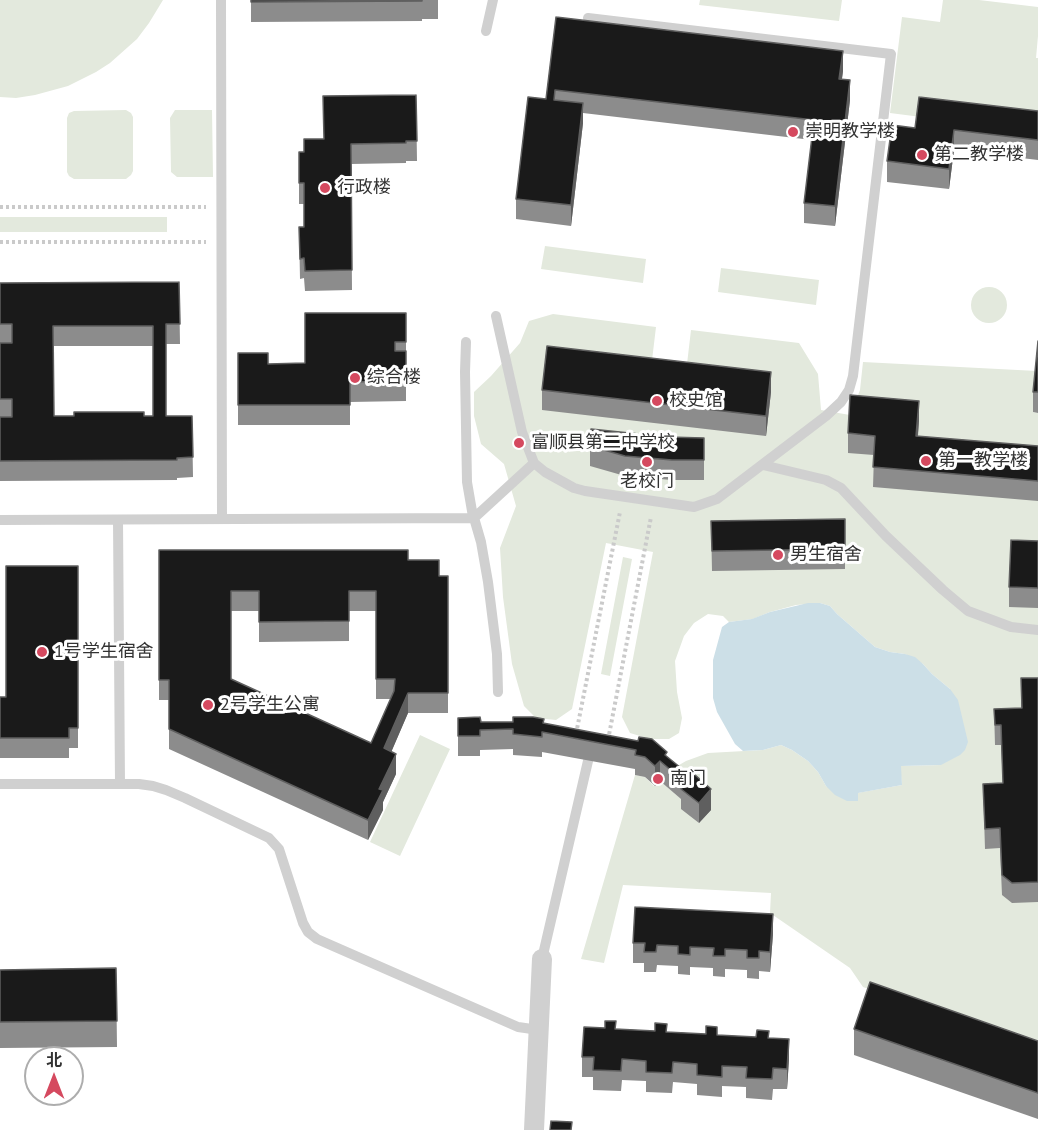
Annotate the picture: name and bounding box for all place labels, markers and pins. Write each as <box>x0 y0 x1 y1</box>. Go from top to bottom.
place label: 崇明教学楼 <box>805 121 895 143</box>
marker: 崇明教学楼 <box>786 125 800 139</box>
place label: 第二教学楼 <box>934 144 1024 166</box>
marker: 第二教学楼 <box>915 148 929 162</box>
place label: 行政楼 <box>337 177 391 199</box>
marker: 行政楼 <box>318 181 332 195</box>
place label: 综合楼 <box>367 367 421 389</box>
marker: 综合楼 <box>348 371 362 385</box>
place label: 校史馆 <box>669 390 723 412</box>
marker: 校史馆 <box>650 394 664 408</box>
place label: 富顺县第二中学校 <box>531 432 675 454</box>
marker: 富顺县第二中学校 <box>512 436 526 450</box>
place label: 第一教学楼 <box>938 450 1028 472</box>
marker: 第一教学楼 <box>919 454 933 468</box>
marker: 老校门 <box>640 455 654 469</box>
place label: 老校门 <box>620 471 674 493</box>
place label: 男生宿舍 <box>790 544 862 566</box>
marker: 男生宿舍 <box>771 548 785 562</box>
place label: 1号学生宿舍 <box>54 641 154 663</box>
marker: 1号学生宿舍 <box>35 645 49 659</box>
place label: 2号学生公寓 <box>220 694 320 716</box>
marker: 2号学生公寓 <box>201 698 215 712</box>
place label: 南门 <box>670 768 706 790</box>
marker: 南门 <box>651 772 665 786</box>

